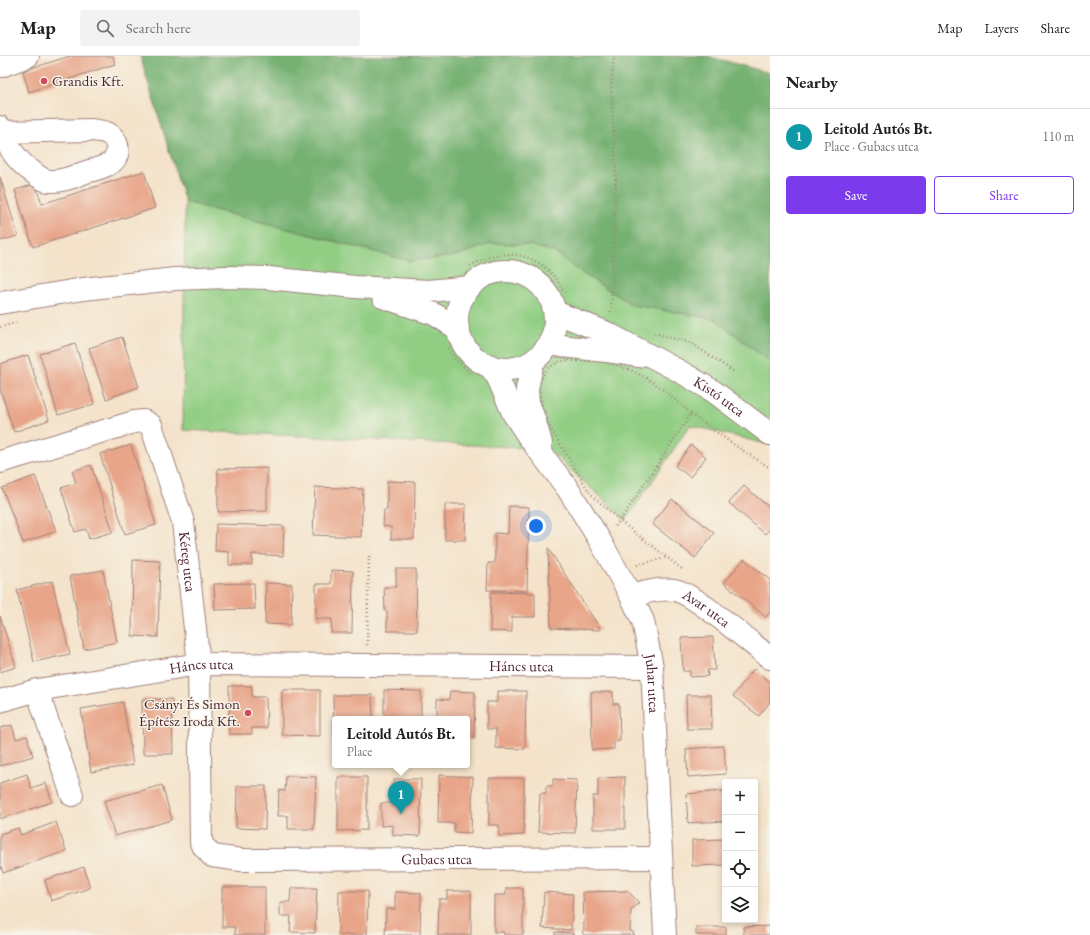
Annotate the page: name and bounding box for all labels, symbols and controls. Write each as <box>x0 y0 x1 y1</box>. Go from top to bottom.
search box <box>80 10 360 46</box>
text: Map <box>20 15 56 40</box>
icon: search <box>94 17 116 39</box>
text: Search here <box>126 18 191 37</box>
text: Map <box>937 19 962 37</box>
text: Layers <box>984 19 1019 37</box>
text: Share <box>1041 19 1070 37</box>
place label: Grandis Kft. <box>52 71 124 90</box>
text: Nearby <box>786 71 838 93</box>
marker: Grandis Kft. <box>39 76 49 86</box>
text: Leitold Autós Bt. <box>824 119 932 138</box>
text: 1 <box>796 128 802 145</box>
text: 110 m <box>1043 128 1074 145</box>
text: Place · Gubacs utca <box>824 138 919 155</box>
button: Save <box>786 176 926 214</box>
button: Share <box>934 176 1074 214</box>
street label: Kistó utca <box>690 372 749 421</box>
your location <box>526 516 546 536</box>
street label: Kéreg utca <box>175 530 201 593</box>
street label: Avar utca <box>678 584 734 631</box>
street label: Juhar utca <box>640 650 664 713</box>
street label: Háncs utca <box>168 654 234 678</box>
street label: Háncs utca <box>489 656 554 675</box>
place label: Csányi És Simon Építész Iroda Kft. <box>139 694 240 730</box>
marker: Csányi És Simon Építész Iroda Kft. <box>243 708 253 718</box>
popup <box>332 716 470 768</box>
text: Leitold Autós Bt. <box>347 724 455 743</box>
text: Place <box>347 743 372 760</box>
map controls <box>722 779 758 923</box>
button: + <box>722 779 758 815</box>
pin: 1 <box>388 781 414 814</box>
button: − <box>722 815 758 851</box>
street label: Gubacs utca <box>401 849 472 868</box>
button: locate <box>722 851 758 887</box>
button: layers <box>722 887 758 923</box>

